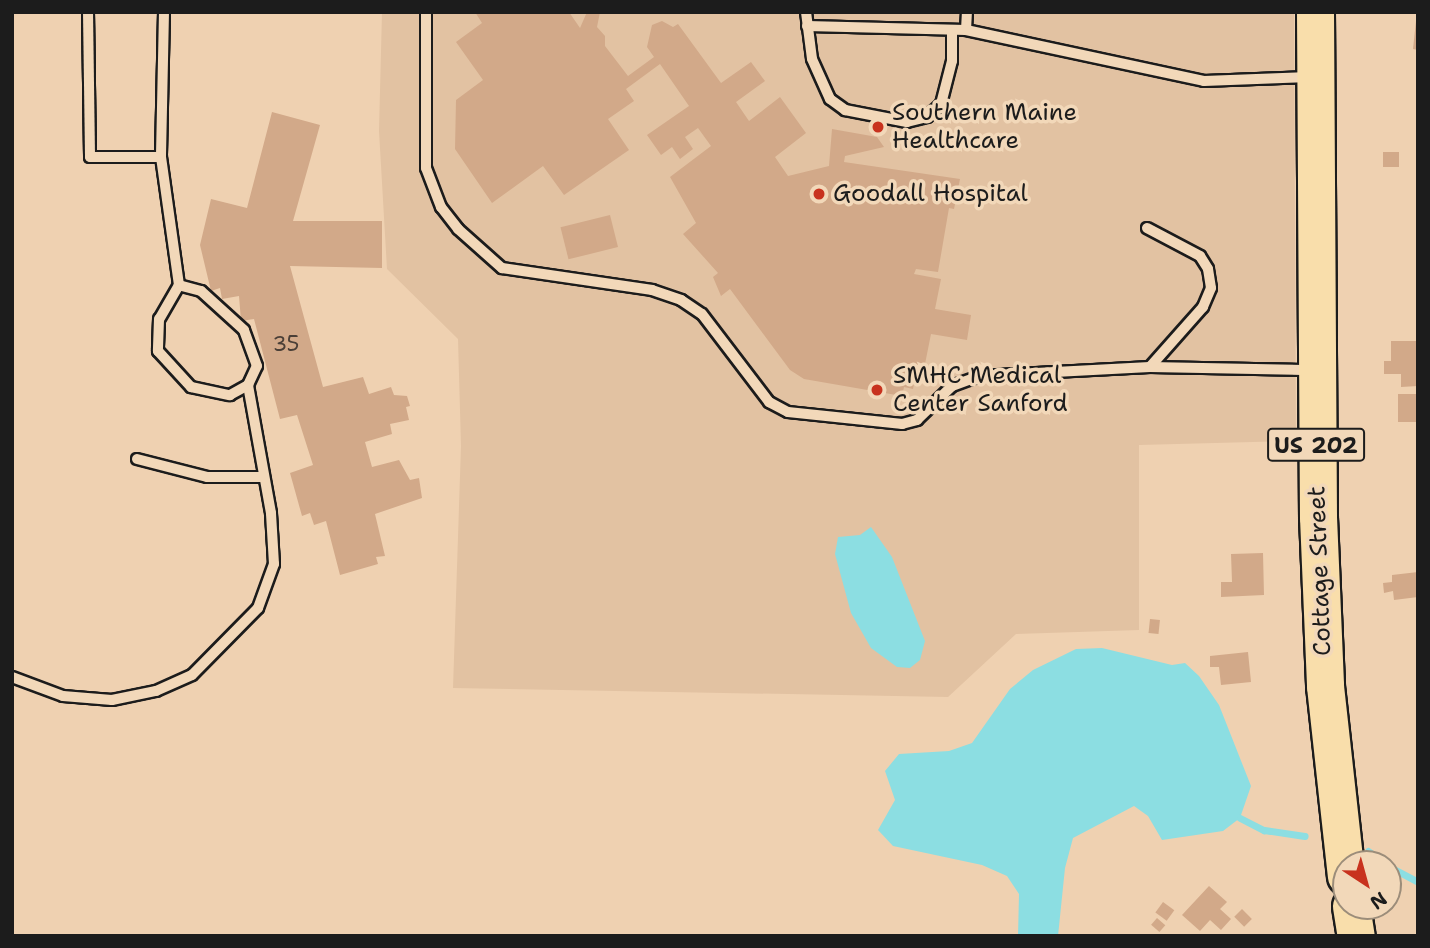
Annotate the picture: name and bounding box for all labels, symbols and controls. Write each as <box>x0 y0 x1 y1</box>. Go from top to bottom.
place label: Southern Maine Healthcare <box>892 99 1077 155</box>
marker: Southern Maine Healthcare <box>870 119 886 135</box>
place label: Goodall Hospital <box>833 180 1028 208</box>
marker: Goodall Hospital <box>811 186 827 202</box>
house number: 35 <box>273 331 299 357</box>
place label: SMHC Medical Center Sanford <box>893 362 1068 418</box>
marker: SMHC Medical Center Sanford <box>867 380 887 400</box>
road number: US 202 <box>1267 426 1365 464</box>
street label: Cottage Street <box>1303 486 1337 656</box>
north arrow <box>1332 850 1402 920</box>
text: N <box>1365 886 1392 915</box>

